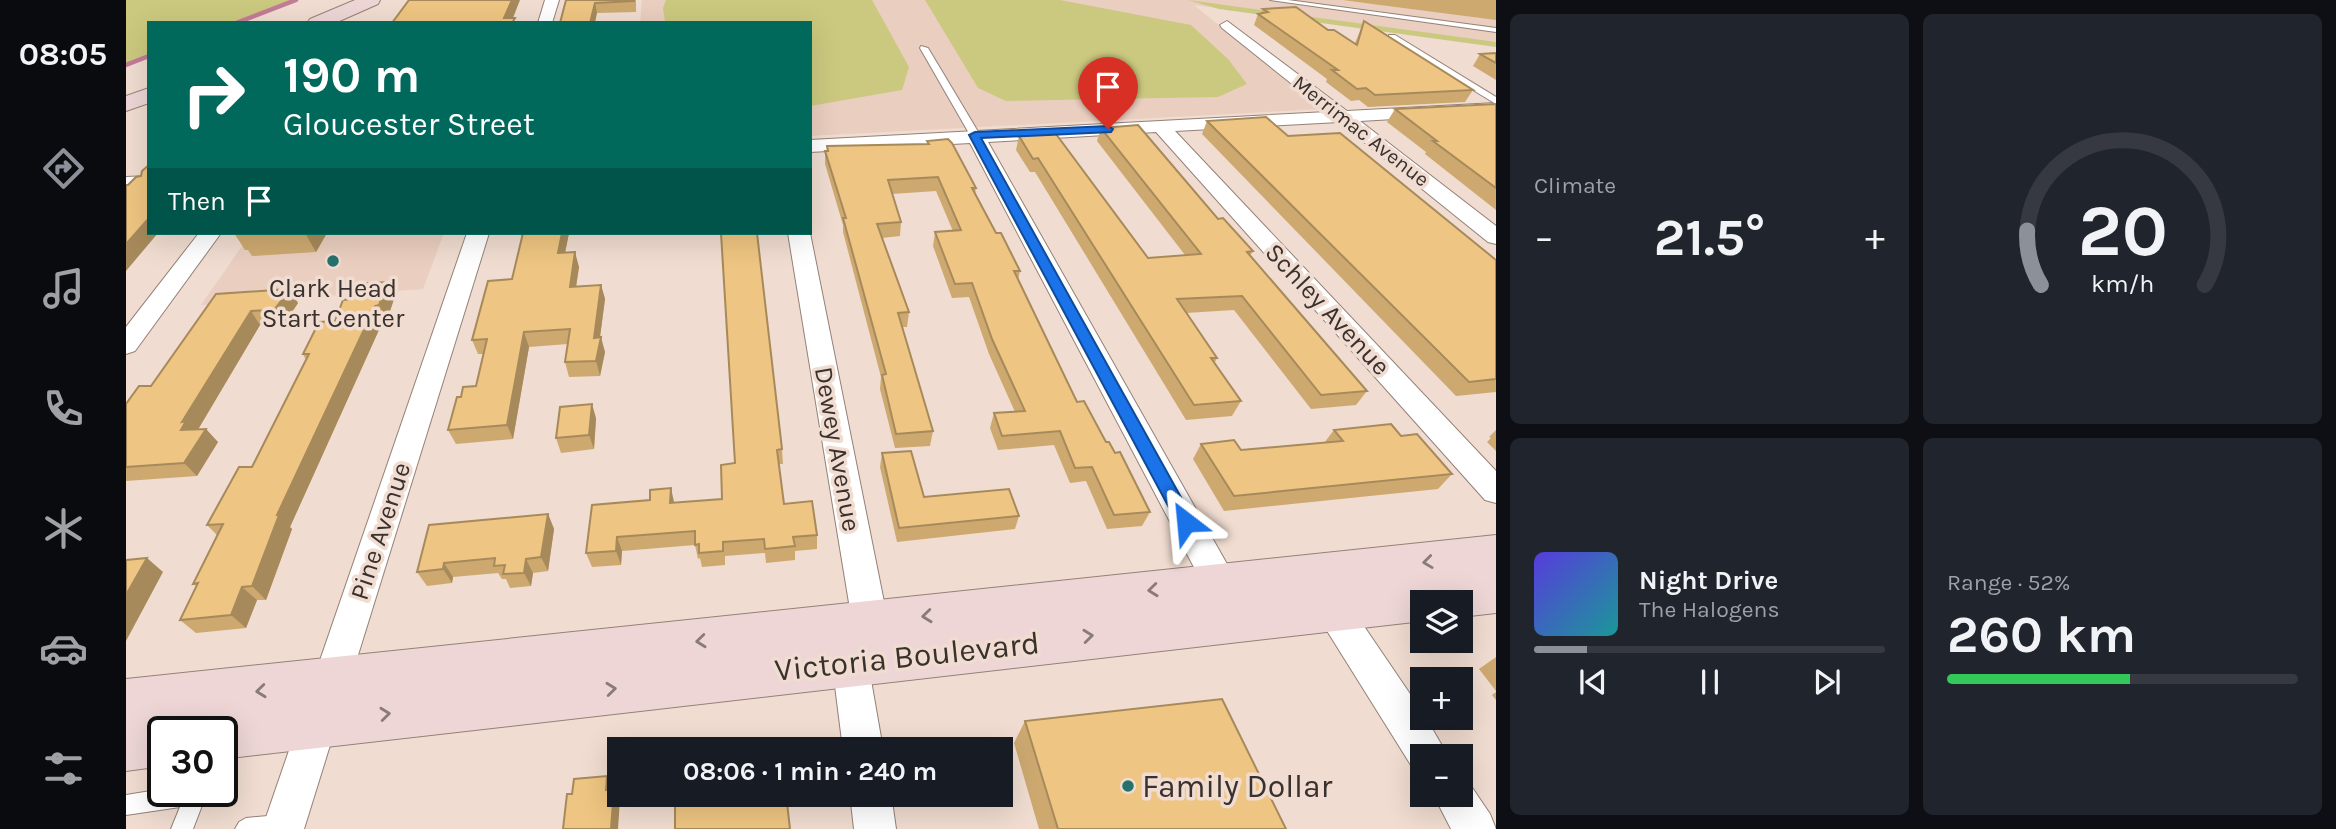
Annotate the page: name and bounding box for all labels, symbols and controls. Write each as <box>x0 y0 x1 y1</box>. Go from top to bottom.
text: 08:05 <box>19 36 107 73</box>
text: 190 m <box>283 47 420 104</box>
icon: right <box>168 49 259 140</box>
pin <box>1078 57 1138 129</box>
icon: arrive <box>1089 68 1127 106</box>
street label: Merrimac Avenue <box>1288 70 1434 192</box>
text: Gloucester Street <box>283 106 535 143</box>
icon: directions <box>39 144 88 193</box>
text: Climate <box>1534 172 1616 199</box>
icon: arrive <box>240 182 278 220</box>
text: Then <box>168 186 226 217</box>
text: 20 <box>2077 188 2168 273</box>
text: 21.5° <box>1654 207 1765 268</box>
text: − <box>1534 215 1554 260</box>
text: + <box>1865 215 1885 260</box>
street label: Schley Avenue <box>1259 237 1397 382</box>
marker: Clark Head Start Center <box>325 253 341 269</box>
icon: music <box>39 264 88 313</box>
text: km/h <box>2091 269 2154 298</box>
place label: Clark Head Start Center <box>262 273 405 334</box>
street label: Dewey Avenue <box>808 364 867 534</box>
icon: phone <box>39 384 88 433</box>
street label: Pine Avenue <box>344 458 417 604</box>
position arrow <box>1149 485 1223 559</box>
icon: climate <box>39 504 88 553</box>
one-way arrow <box>1422 554 1434 569</box>
text: Night Drive <box>1639 565 1778 596</box>
text: Range · 52% <box>1947 569 2070 596</box>
one-way arrow <box>1147 582 1158 597</box>
map controls <box>1410 590 1473 807</box>
button: layers <box>1410 590 1473 653</box>
text: The Halogens <box>1639 596 1779 623</box>
text: 260 km <box>1947 604 2136 665</box>
one-way arrow <box>921 608 933 623</box>
icon: car <box>39 624 88 673</box>
street label: Victoria Boulevard <box>773 624 1041 689</box>
one-way arrow <box>1082 628 1094 643</box>
one-way arrow <box>695 634 707 649</box>
icon: previous <box>1574 663 1612 701</box>
icon: pause <box>1691 663 1729 701</box>
icon: next <box>1808 663 1846 701</box>
button: + <box>1410 667 1473 730</box>
one-way arrow <box>605 681 617 696</box>
one-way arrow <box>256 683 267 698</box>
one-way arrow <box>379 707 391 722</box>
speed limit sign: 30 <box>147 716 238 807</box>
icon: filters <box>39 744 88 793</box>
button: − <box>1410 744 1473 807</box>
text: 08:06 · 1 min · 240 m <box>683 756 937 787</box>
place label: Family Dollar <box>1142 768 1333 805</box>
marker: Family Dollar <box>1120 778 1136 794</box>

